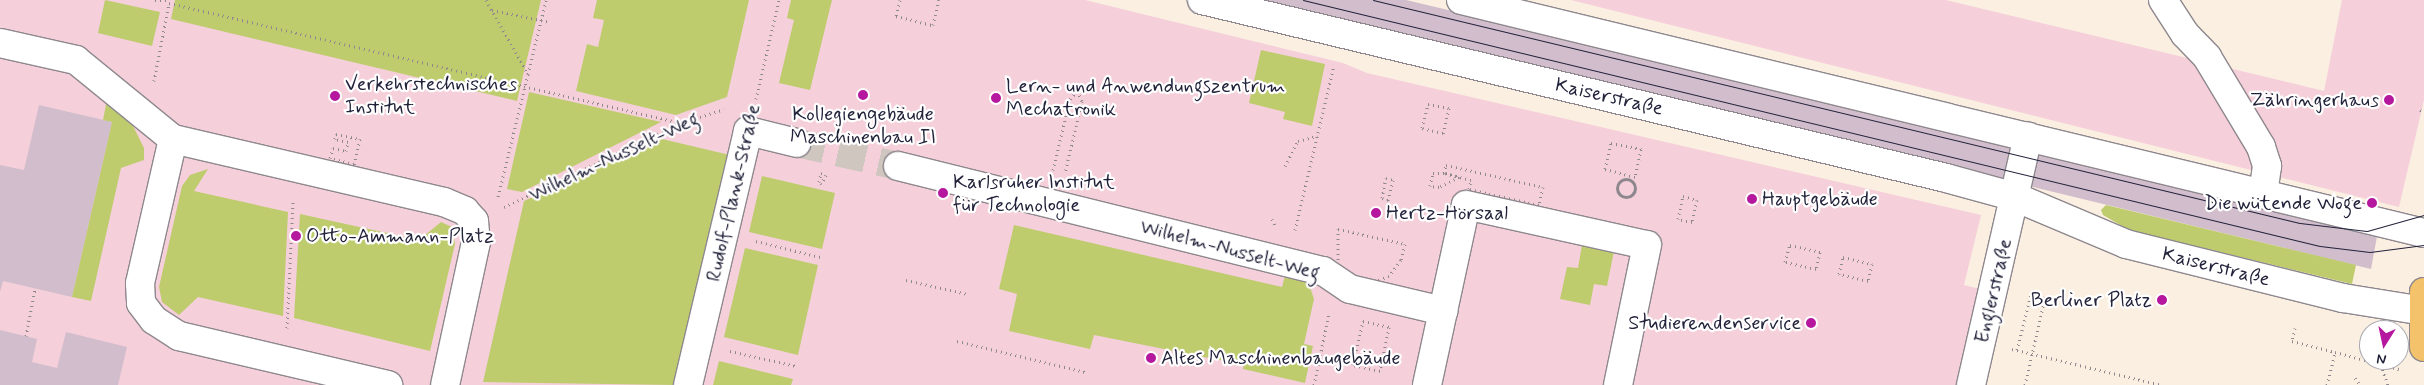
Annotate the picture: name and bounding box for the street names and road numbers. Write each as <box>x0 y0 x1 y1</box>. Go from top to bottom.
street label: Kaiserstraße <box>1553 73 1665 121</box>
street label: Rudolf-Plank-Straße <box>702 102 766 284</box>
street label: Wilhelm-Nusselt-Weg <box>525 107 703 207</box>
street label: Wilhelm-Nusselt-Weg <box>1138 214 1322 286</box>
street label: Englerstraße <box>1970 236 2018 346</box>
street label: Kaiserstraße <box>2160 242 2272 292</box>

